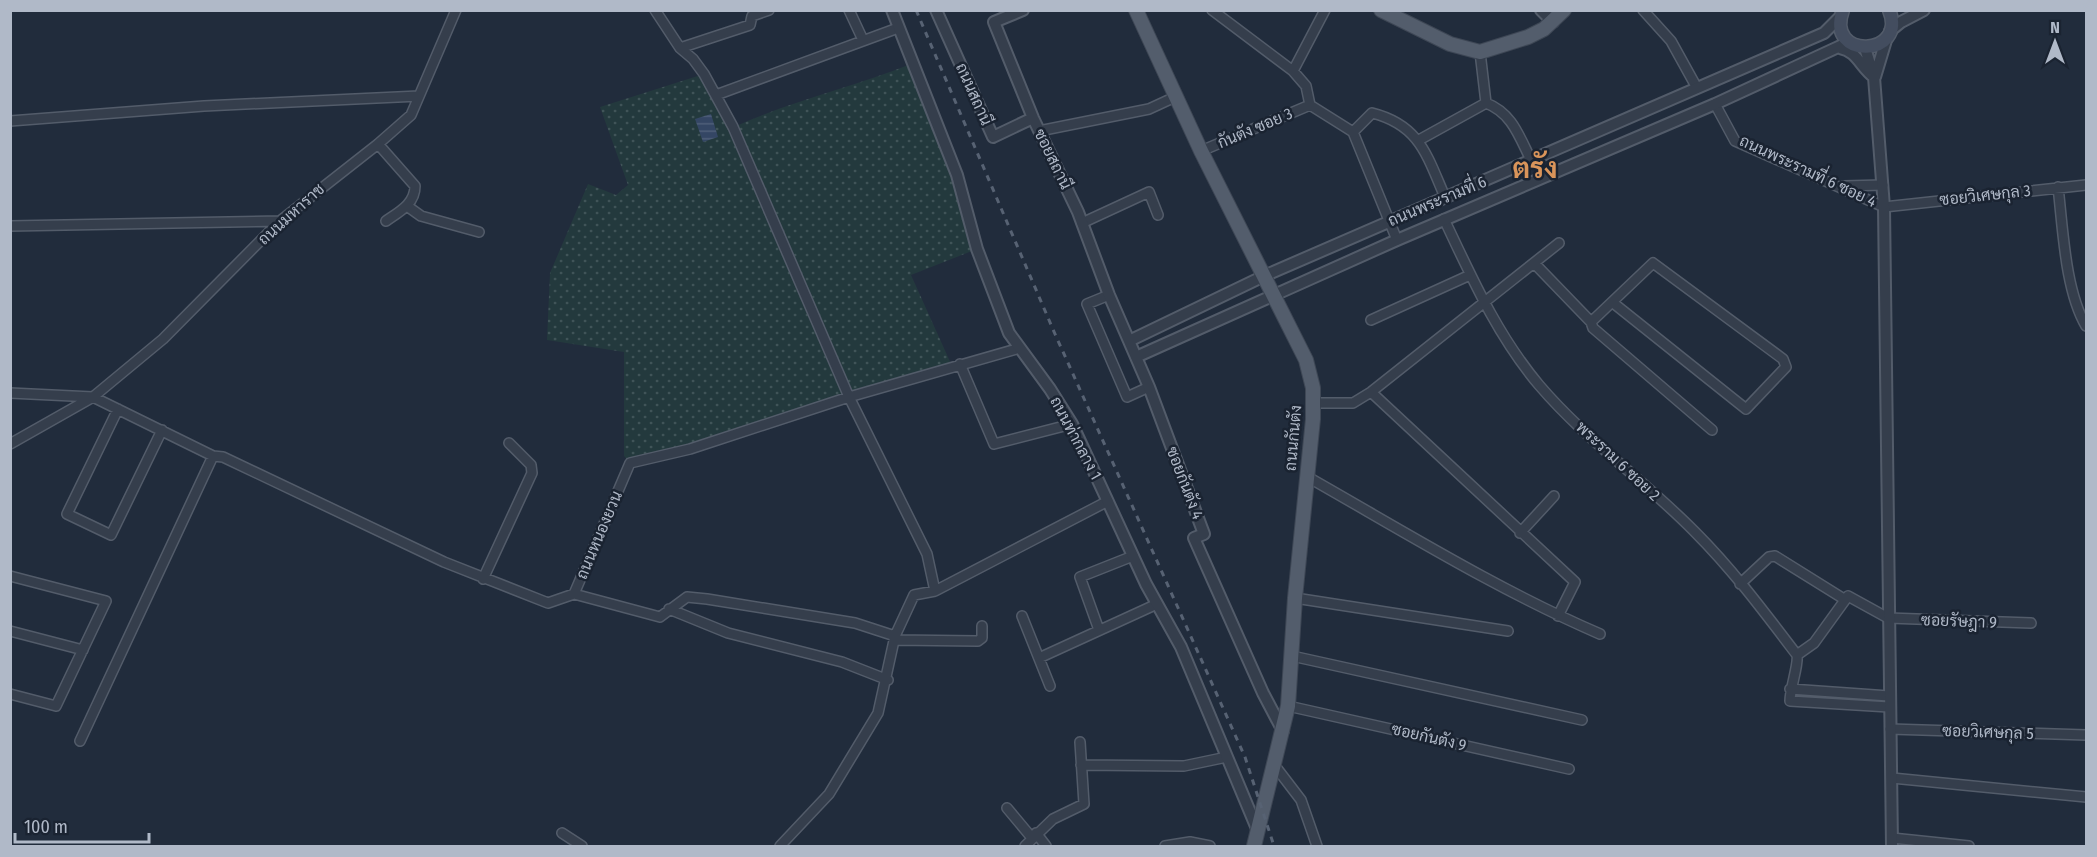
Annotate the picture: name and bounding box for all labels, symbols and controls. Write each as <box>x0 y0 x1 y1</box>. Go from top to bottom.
north arrow <box>2025 12 2085 72</box>
text: N <box>2050 18 2060 37</box>
street label: ถนนสถานี <box>952 59 998 128</box>
street label: กันตัง ซอย 3 <box>1214 103 1295 152</box>
street label: ซอยสถานี <box>1030 125 1078 192</box>
street label: ถนนพระรามที่ 6 ซอย 4 <box>1737 126 1882 211</box>
district label: ตรัง <box>1512 150 1558 185</box>
street label: ถนนพระรามที่ 6 <box>1383 167 1489 230</box>
street label: ถนนมหาราช <box>254 179 328 249</box>
street label: ซอยวิเศษกุล 3 <box>1939 181 2032 211</box>
street label: ถนนท่ากลาง 1 <box>1046 393 1107 483</box>
street label: ถนนกันตัง <box>1280 404 1305 472</box>
street label: พระราม 6 ซอย 2 <box>1572 417 1664 505</box>
street label: ซอยกันตัง 4 <box>1162 444 1209 522</box>
street label: ถนนหนองยวน <box>572 488 626 582</box>
street label: ซอยรัษฎา 9 <box>1921 609 1998 633</box>
street label: ซอยกันตัง 9 <box>1390 718 1469 755</box>
street label: ซอยวิเศษกุล 5 <box>1942 721 2034 745</box>
scale bar <box>15 806 148 844</box>
text: 100 m <box>24 816 68 838</box>

